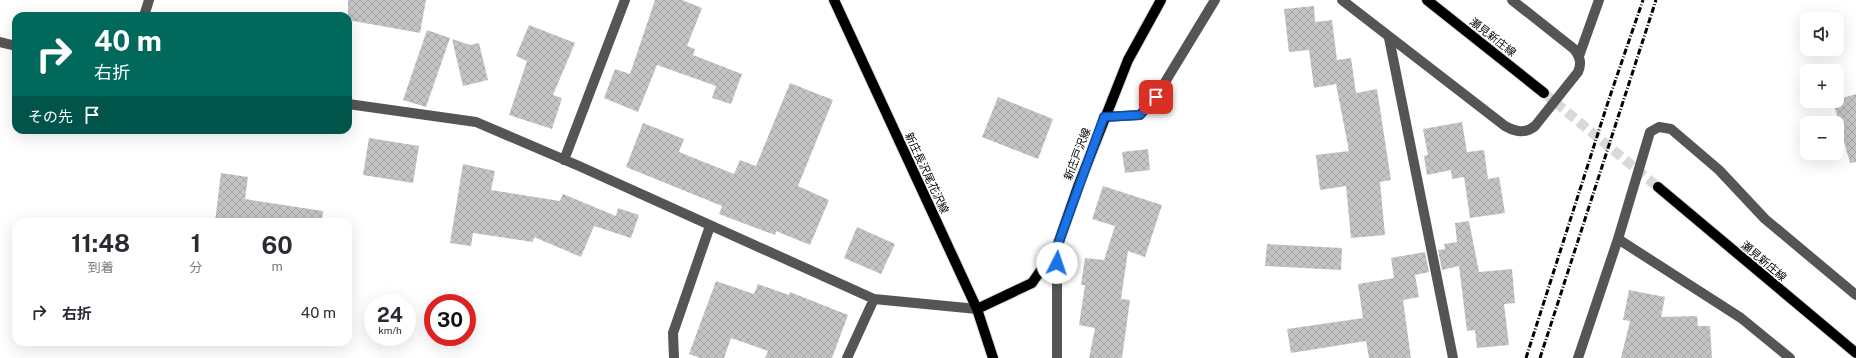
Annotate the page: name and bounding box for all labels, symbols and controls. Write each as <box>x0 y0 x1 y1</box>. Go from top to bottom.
map controls <box>1800 12 1844 160</box>
button: sound <box>1800 12 1844 56</box>
street label: 瀬見新庄線 <box>1468 15 1518 59</box>
text: 40 m <box>94 24 162 57</box>
icon: right <box>28 28 80 80</box>
text: 右折 <box>94 62 130 83</box>
button: + <box>1800 64 1844 108</box>
pin <box>1139 80 1173 114</box>
icon: arrive <box>1145 86 1167 108</box>
icon: arrive <box>81 104 103 126</box>
text: その先 <box>28 108 73 125</box>
button: − <box>1800 116 1844 160</box>
street label: 新庄戸沢線 <box>1062 126 1092 182</box>
street label: 新庄長沢尾花沢線 <box>903 131 951 215</box>
text: 11:48 <box>71 229 130 257</box>
text: 1 <box>191 229 201 257</box>
text: 60 <box>262 231 293 259</box>
street label: 瀬見新庄線 <box>1739 239 1789 283</box>
position arrow <box>1036 242 1078 284</box>
text: m <box>272 259 283 274</box>
text: 到着 <box>88 260 114 275</box>
text: 分 <box>189 260 202 275</box>
speed limit sign: 30 <box>424 294 476 346</box>
icon: right <box>28 301 50 323</box>
text: 24 <box>377 303 403 327</box>
text: 40 m <box>301 304 336 321</box>
text: 右折 <box>62 305 92 322</box>
text: km/h <box>378 324 402 336</box>

